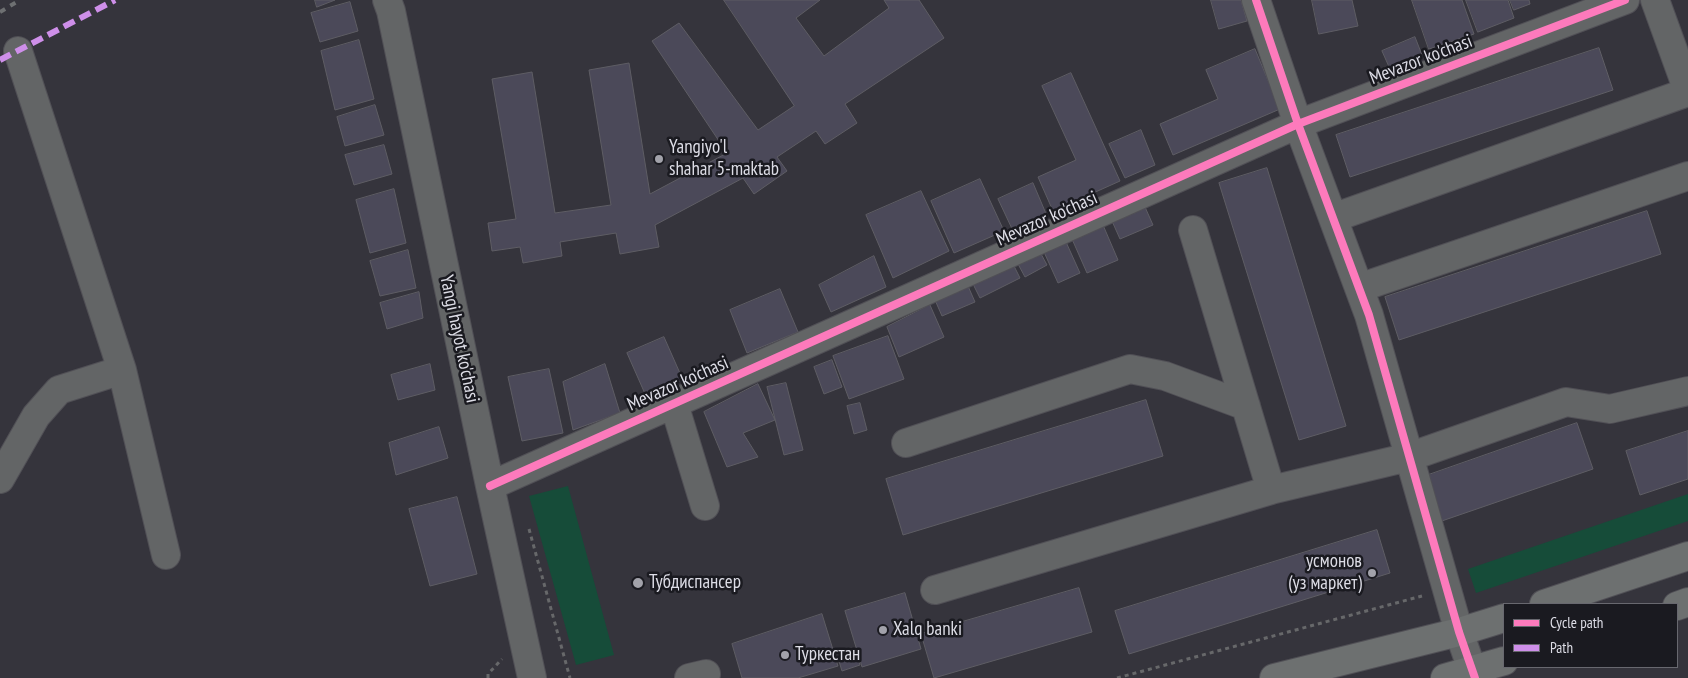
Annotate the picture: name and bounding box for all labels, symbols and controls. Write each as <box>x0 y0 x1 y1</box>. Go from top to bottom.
street label: Mevazor ko'chasi <box>1366 30 1476 90</box>
place label: Yangiyo'l shahar 5-maktab <box>669 137 779 181</box>
marker: Yangiyo'l shahar 5-maktab <box>653 153 665 165</box>
street label: Mevazor ko'chasi <box>993 187 1101 251</box>
street label: Yangi hayot ko'chasi <box>434 273 484 405</box>
street label: Mevazor ko'chasi <box>624 352 732 416</box>
place label: усмонов (уз маркет) <box>1288 551 1362 595</box>
marker: усмонов (уз маркет) <box>1366 567 1378 579</box>
place label: Тубдиспансер <box>649 572 741 594</box>
marker: Тубдиспансер <box>631 576 645 590</box>
legend <box>1503 603 1678 668</box>
text: Cycle path <box>1550 613 1603 632</box>
place label: Xalq banki <box>893 619 962 641</box>
marker: Xalq banki <box>877 624 889 636</box>
text: Path <box>1550 638 1573 657</box>
place label: Туркестан <box>795 644 860 666</box>
marker: Туркестан <box>779 649 791 661</box>

